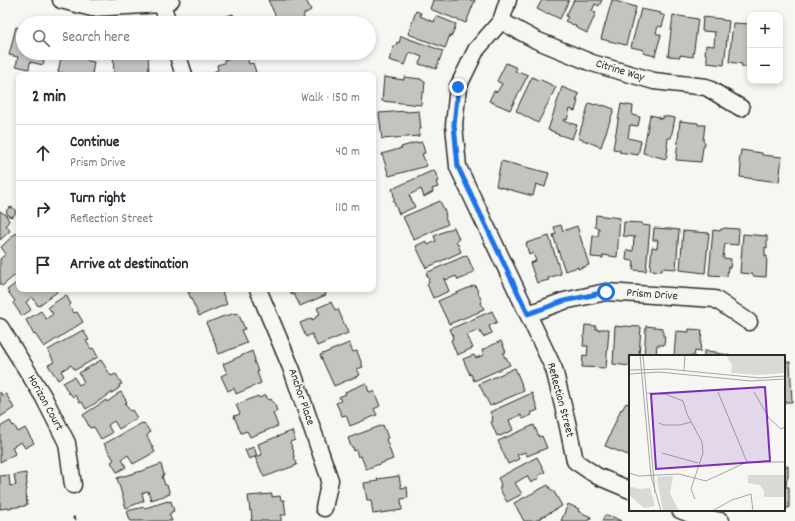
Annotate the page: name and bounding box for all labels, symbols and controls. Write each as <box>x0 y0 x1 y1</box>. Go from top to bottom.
map controls <box>747 12 783 84</box>
button: + <box>747 12 783 48</box>
search box <box>16 16 376 60</box>
icon: search <box>30 27 52 49</box>
text: Search here <box>62 27 130 49</box>
button: − <box>747 48 783 84</box>
street label: Citrine Way <box>594 56 648 87</box>
route end <box>449 78 467 96</box>
text: 2 min <box>32 86 66 110</box>
text: Walk · 150 m <box>301 89 360 108</box>
text: Continue <box>70 132 119 154</box>
icon: ahead <box>32 142 54 164</box>
text: 40 m <box>336 143 360 162</box>
text: Prism Drive <box>70 154 126 173</box>
text: Turn right <box>70 188 126 210</box>
icon: right <box>32 198 54 220</box>
text: 110 m <box>335 199 360 218</box>
text: Reflection Street <box>70 210 153 229</box>
icon: arrive <box>32 254 54 276</box>
text: Arrive at destination <box>70 254 188 276</box>
route start <box>597 283 615 301</box>
street label: Prism Drive <box>626 285 678 305</box>
inset map <box>629 355 785 511</box>
street label: Reflection Street <box>542 361 578 440</box>
street label: Anchor Place <box>283 366 319 428</box>
street label: Horizon Court <box>23 372 68 435</box>

